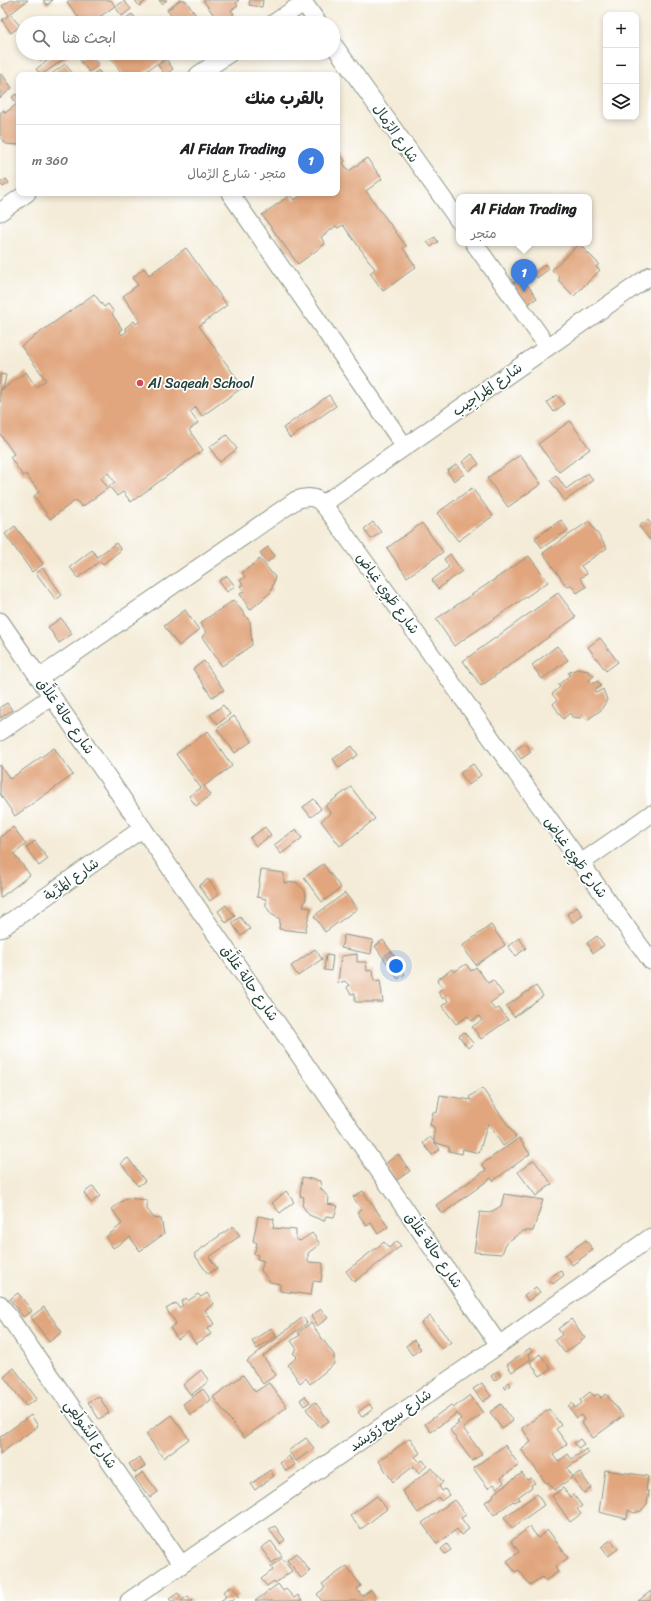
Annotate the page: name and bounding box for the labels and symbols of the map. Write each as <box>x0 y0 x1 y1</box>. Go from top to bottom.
street label: شارع الرِّمال <box>366 98 425 168</box>
pin: 1 <box>511 259 537 292</box>
street label: شارع المَراجِيب <box>447 356 528 423</box>
place label: Al Saqeah School <box>147 371 255 396</box>
marker: Al Saqeah School <box>135 378 145 388</box>
street label: شارع طَوِي غياض <box>349 547 426 640</box>
street label: شارع حالة عَلاَّق <box>30 673 101 760</box>
street label: شارع طَوِي غياض <box>537 811 614 904</box>
street label: شارع المَرِّية <box>38 851 104 908</box>
street label: شارع حالة عَلاَّق <box>214 940 285 1027</box>
your location <box>386 956 406 976</box>
street label: شارع حالة عَلاَّق <box>398 1207 469 1294</box>
street label: شارع سيح رُوَيشد <box>343 1382 437 1458</box>
street label: شارع السُّولَعِي <box>57 1394 124 1474</box>

